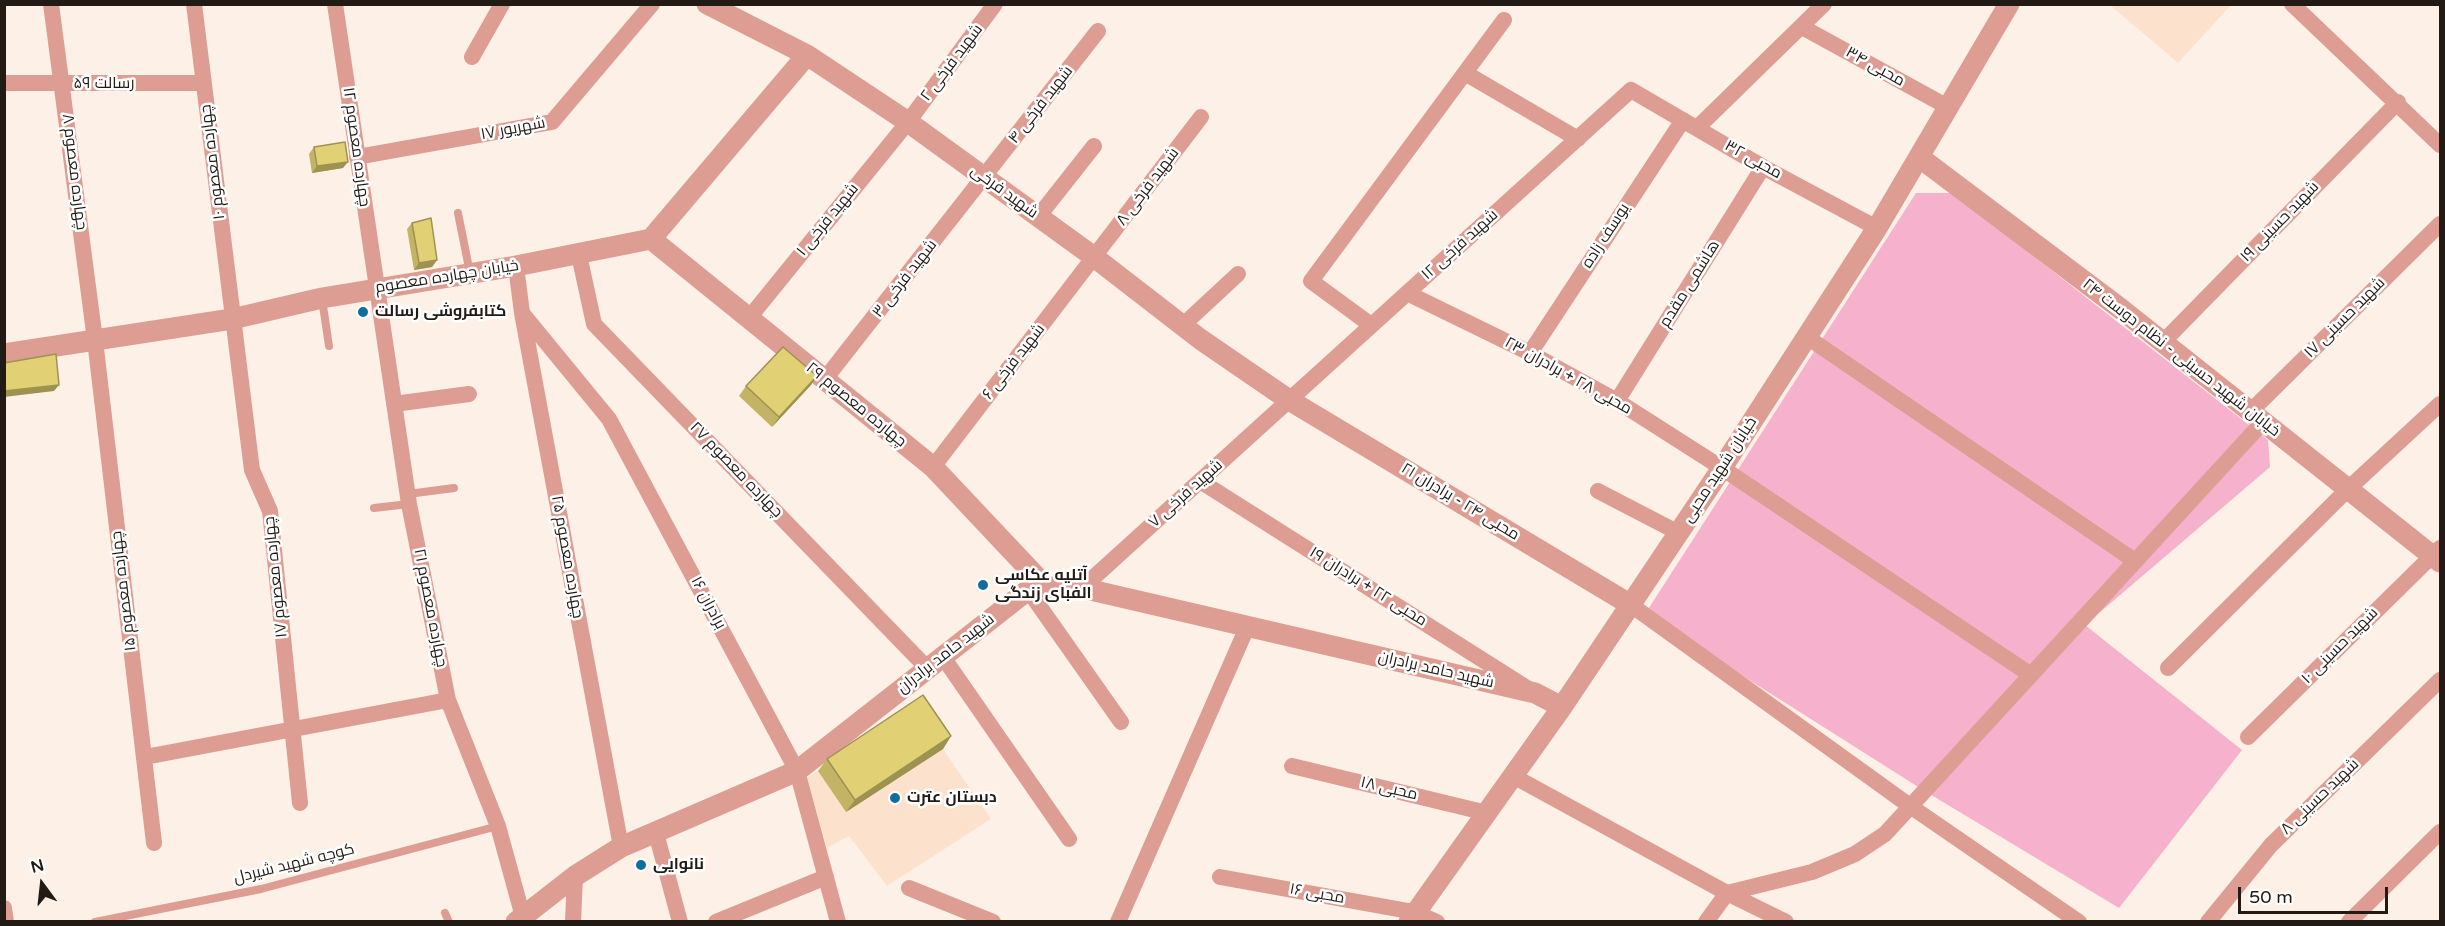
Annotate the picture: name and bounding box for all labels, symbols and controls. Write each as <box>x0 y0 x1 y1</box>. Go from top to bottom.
street label: شهید فرخی ۲ <box>917 21 987 105</box>
street label: محبی ۳۴ <box>1842 43 1908 91</box>
street label: شهید فرخی ۴ <box>1005 62 1077 148</box>
street label: رسالت ۵۹ <box>74 74 134 94</box>
street label: چهارده معصوم ۱۲ <box>338 86 374 208</box>
street label: چهارده معصوم ۱۰ <box>196 103 230 221</box>
street label: چهارده معصوم ۸ <box>57 113 91 231</box>
street label: ۱۷ شهریور <box>479 113 547 145</box>
street label: محبی ۳۲ <box>1721 137 1785 183</box>
street label: شهید فرخی ۸ <box>1112 144 1184 230</box>
street label: شهید فرخی <box>967 161 1041 223</box>
street label: شهید حسینی ۱۹ <box>2237 178 2323 266</box>
street label: شهید فرخی ۱ <box>793 180 863 260</box>
street label: یوسف زاده <box>1578 200 1634 272</box>
street label: شهید فرخی ۱۲ <box>1418 206 1502 284</box>
street label: شهید فرخی ۳ <box>869 236 941 322</box>
street label: هاشمی مقدم <box>1656 237 1724 331</box>
street label: خیابان چهارده معصوم <box>374 256 520 298</box>
street label: شهید حسینی ۱۷ <box>2301 274 2389 362</box>
street label: خیابان شهید حسینی - نظام دوست ۲۴ <box>2078 275 2284 441</box>
place label: کتابفروشی رسالت <box>375 302 506 322</box>
marker: کتابفروشی رسالت <box>356 305 370 319</box>
street label: شهید فرخی ۶ <box>979 320 1049 404</box>
street label: محبی ۲۸ + برادران ۲۳ <box>1501 333 1635 419</box>
street label: چهارده معصوم ۲۹ <box>802 359 910 451</box>
street label: خیابان شهید محبی <box>1679 414 1761 526</box>
street label: چهارده معصوم ۲۷ <box>685 418 787 522</box>
street label: شهید فرخی ۷ <box>1145 456 1227 532</box>
street label: محبی ۲۴ - برادران ۲۱ <box>1397 459 1523 545</box>
street label: چهارده معصوم ۲۵ <box>547 494 587 620</box>
street label: چهارده معصوم ۱۷ <box>260 515 292 639</box>
street label: چهارده معصوم ۱۵ <box>107 530 141 652</box>
street label: محبی ۲۲ + برادران ۱۹ <box>1306 543 1430 631</box>
street label: چهارده معصوم ۲۱ <box>409 547 451 669</box>
place label: آتلیه عکاسی الفبای زندگی <box>995 566 1092 604</box>
street label: برادران ۱۶ <box>686 573 730 633</box>
marker: آتلیه عکاسی الفبای زندگی <box>976 578 990 592</box>
street label: شهید حسینی ۱۰ <box>2298 604 2382 688</box>
street label: شهید حامد برادران <box>894 610 998 698</box>
street label: شهید حامد برادران <box>1376 647 1496 693</box>
street label: شهید حسینی ۸ <box>2277 755 2363 839</box>
street label: محبی ۱۸ <box>1359 773 1419 805</box>
place label: دبستان عترت <box>907 788 997 808</box>
marker: دبستان عترت <box>888 791 902 805</box>
street label: کوچه شهید شیردل <box>232 840 356 888</box>
north arrow <box>12 854 72 914</box>
text: N <box>29 855 46 878</box>
place label: نانوایی <box>653 855 704 875</box>
marker: نانوایی <box>634 858 648 872</box>
scale bar <box>2241 875 2391 913</box>
street label: محبی ۱۶ <box>1288 880 1346 908</box>
text: 50 m <box>2249 886 2293 908</box>

